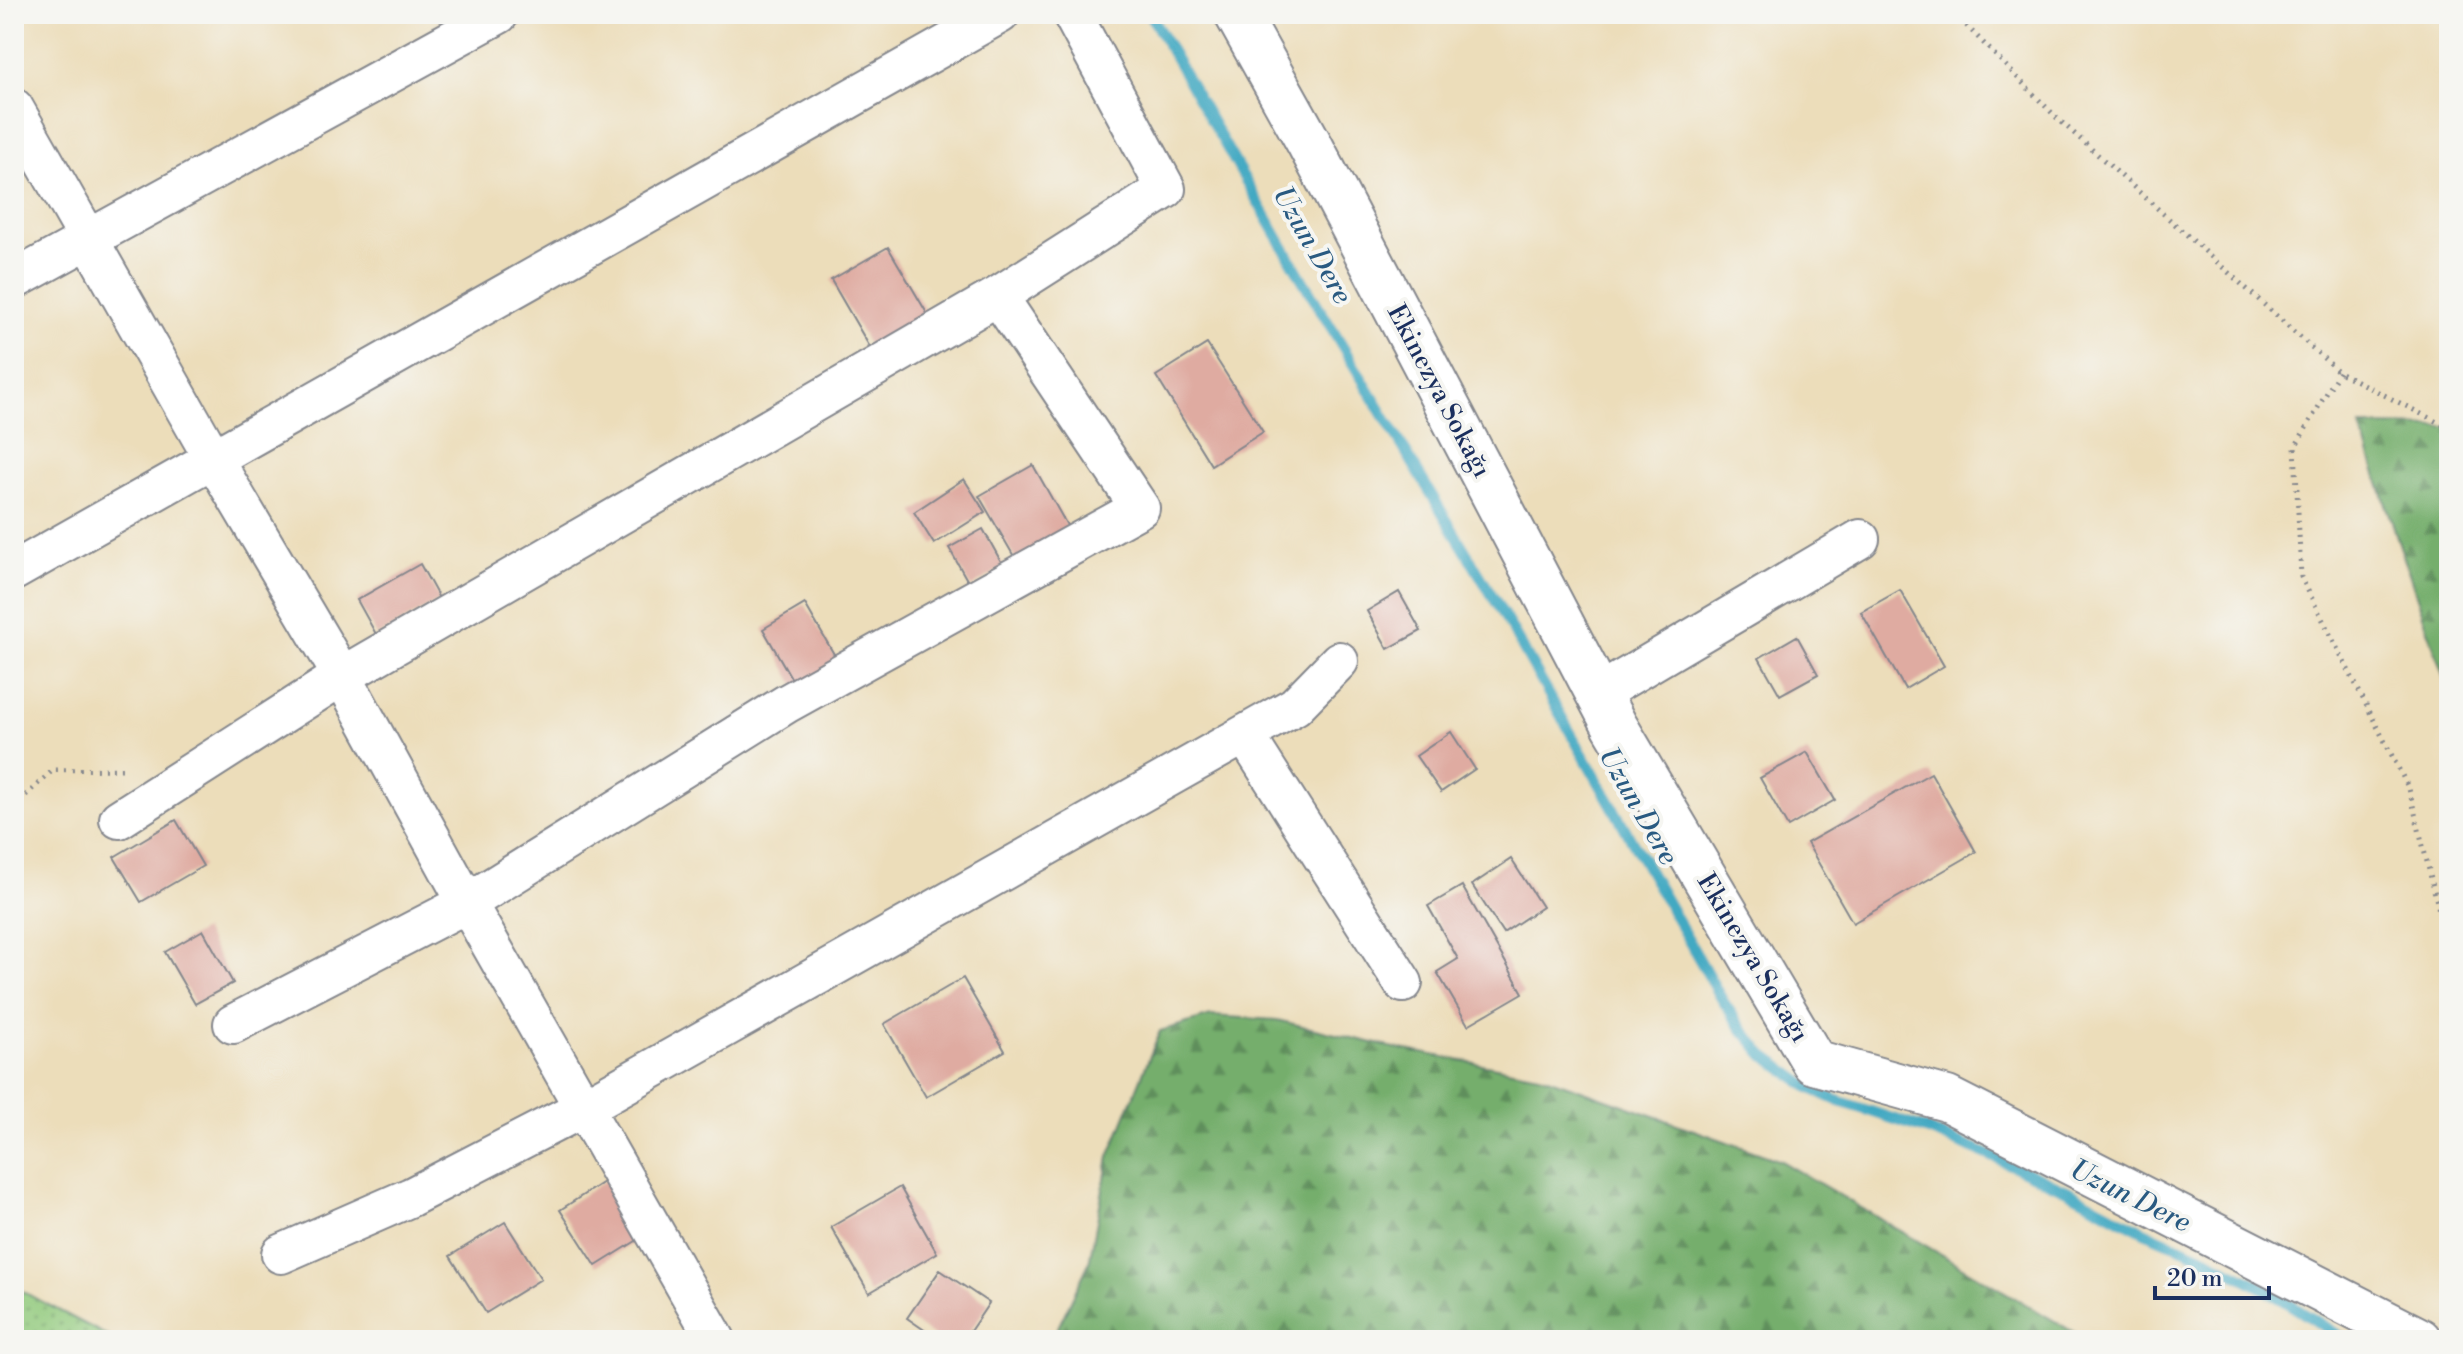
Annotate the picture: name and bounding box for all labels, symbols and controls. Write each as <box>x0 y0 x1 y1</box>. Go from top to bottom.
water label: Uzun Dere <box>1264 180 1360 310</box>
street label: Ekinezya Sokağı <box>1380 299 1498 483</box>
water label: Uzun Dere <box>1590 741 1686 871</box>
street label: Ekinezya Sokağı <box>1690 868 1816 1048</box>
water label: Uzun Dere <box>2064 1152 2196 1240</box>
scale bar <box>2155 1250 2269 1300</box>
text: 20 m <box>2167 1264 2223 1294</box>

